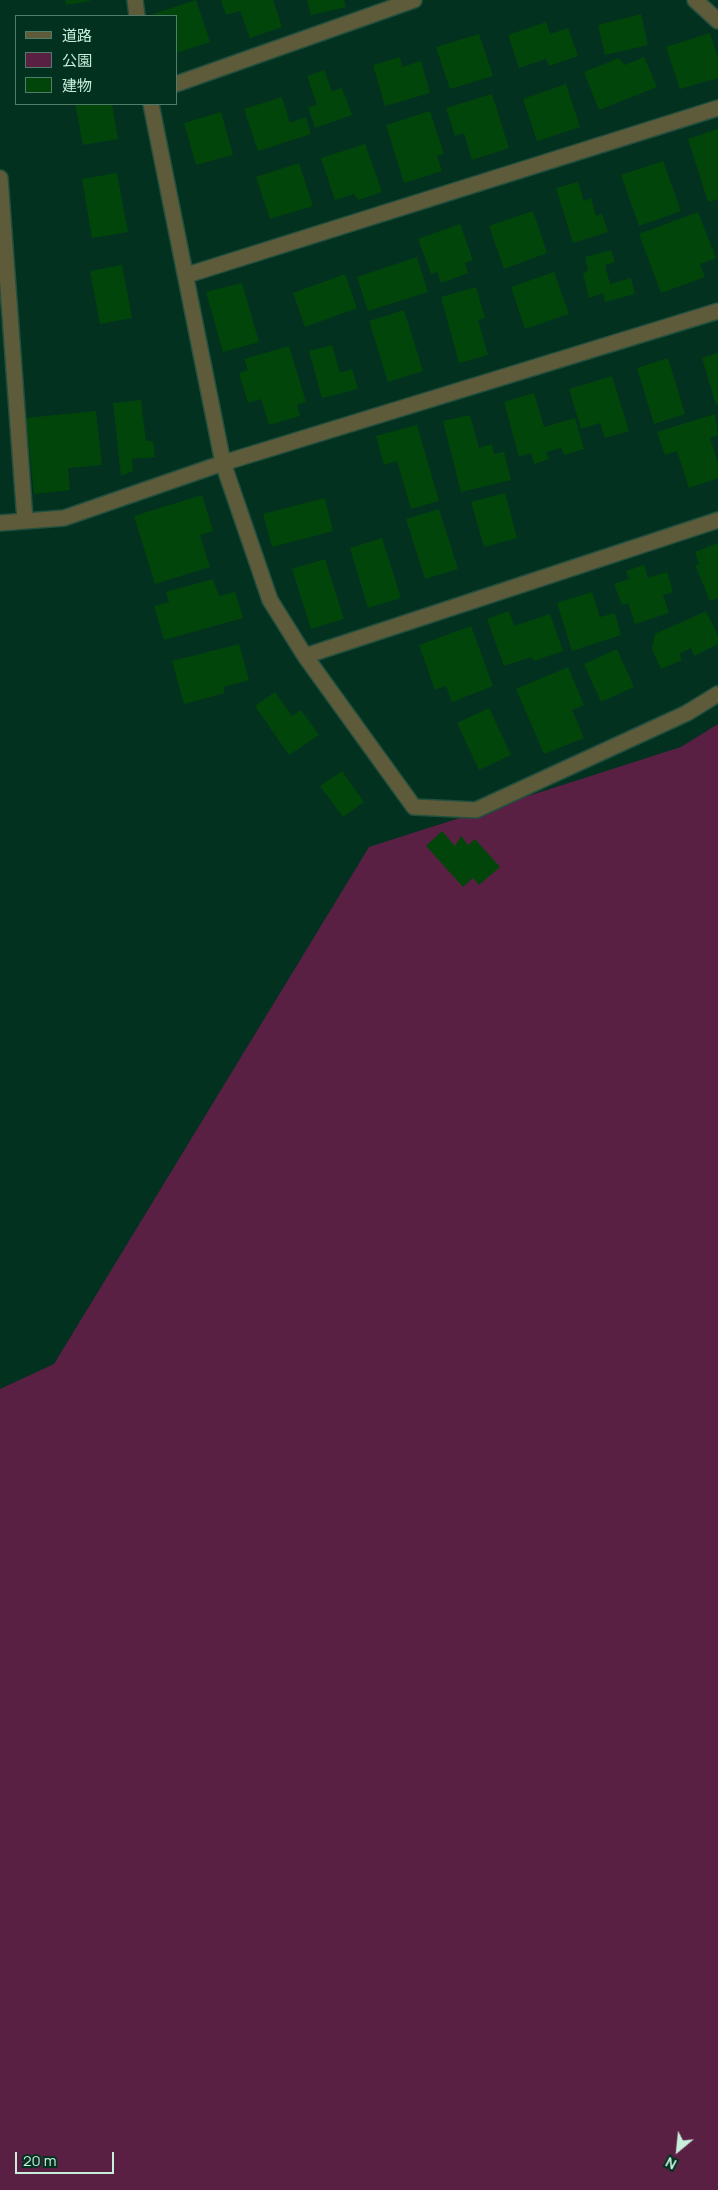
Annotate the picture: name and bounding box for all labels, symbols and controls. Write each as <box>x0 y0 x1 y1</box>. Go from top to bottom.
legend <box>15 15 178 105</box>
text: 道路 <box>62 25 92 46</box>
text: 公園 <box>62 50 92 71</box>
text: 建物 <box>62 75 92 96</box>
north arrow <box>653 2125 703 2175</box>
scale bar <box>18 2142 116 2174</box>
text: 20 m <box>23 2150 56 2171</box>
text: N <box>662 2153 680 2174</box>

